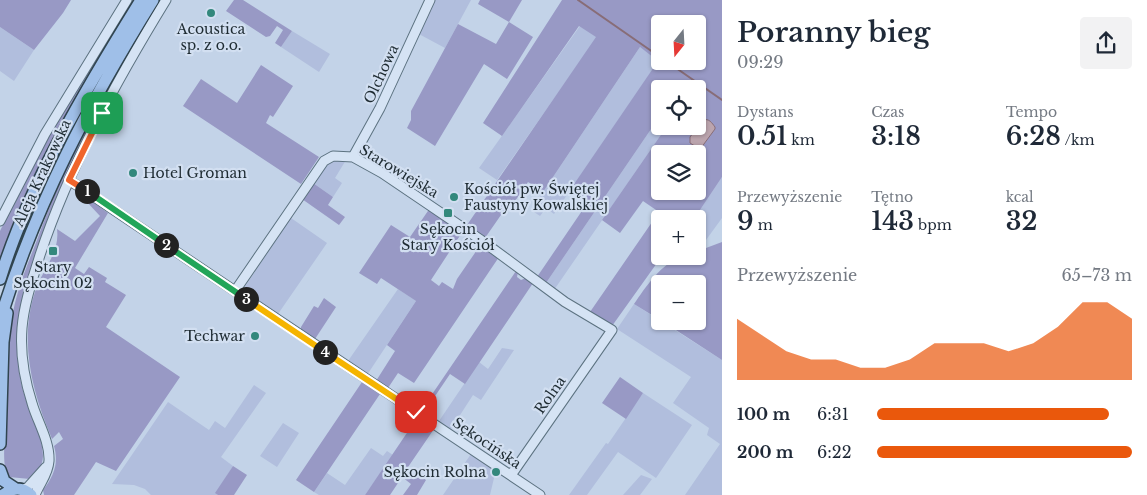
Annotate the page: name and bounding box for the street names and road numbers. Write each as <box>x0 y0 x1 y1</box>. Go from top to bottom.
street label: Olchowa <box>359 41 403 106</box>
street label: Aleja Krakowska <box>9 116 75 230</box>
street label: Starowiejska <box>356 140 442 202</box>
street label: Rolna <box>531 372 570 417</box>
street label: Sękocińska <box>449 413 525 473</box>

